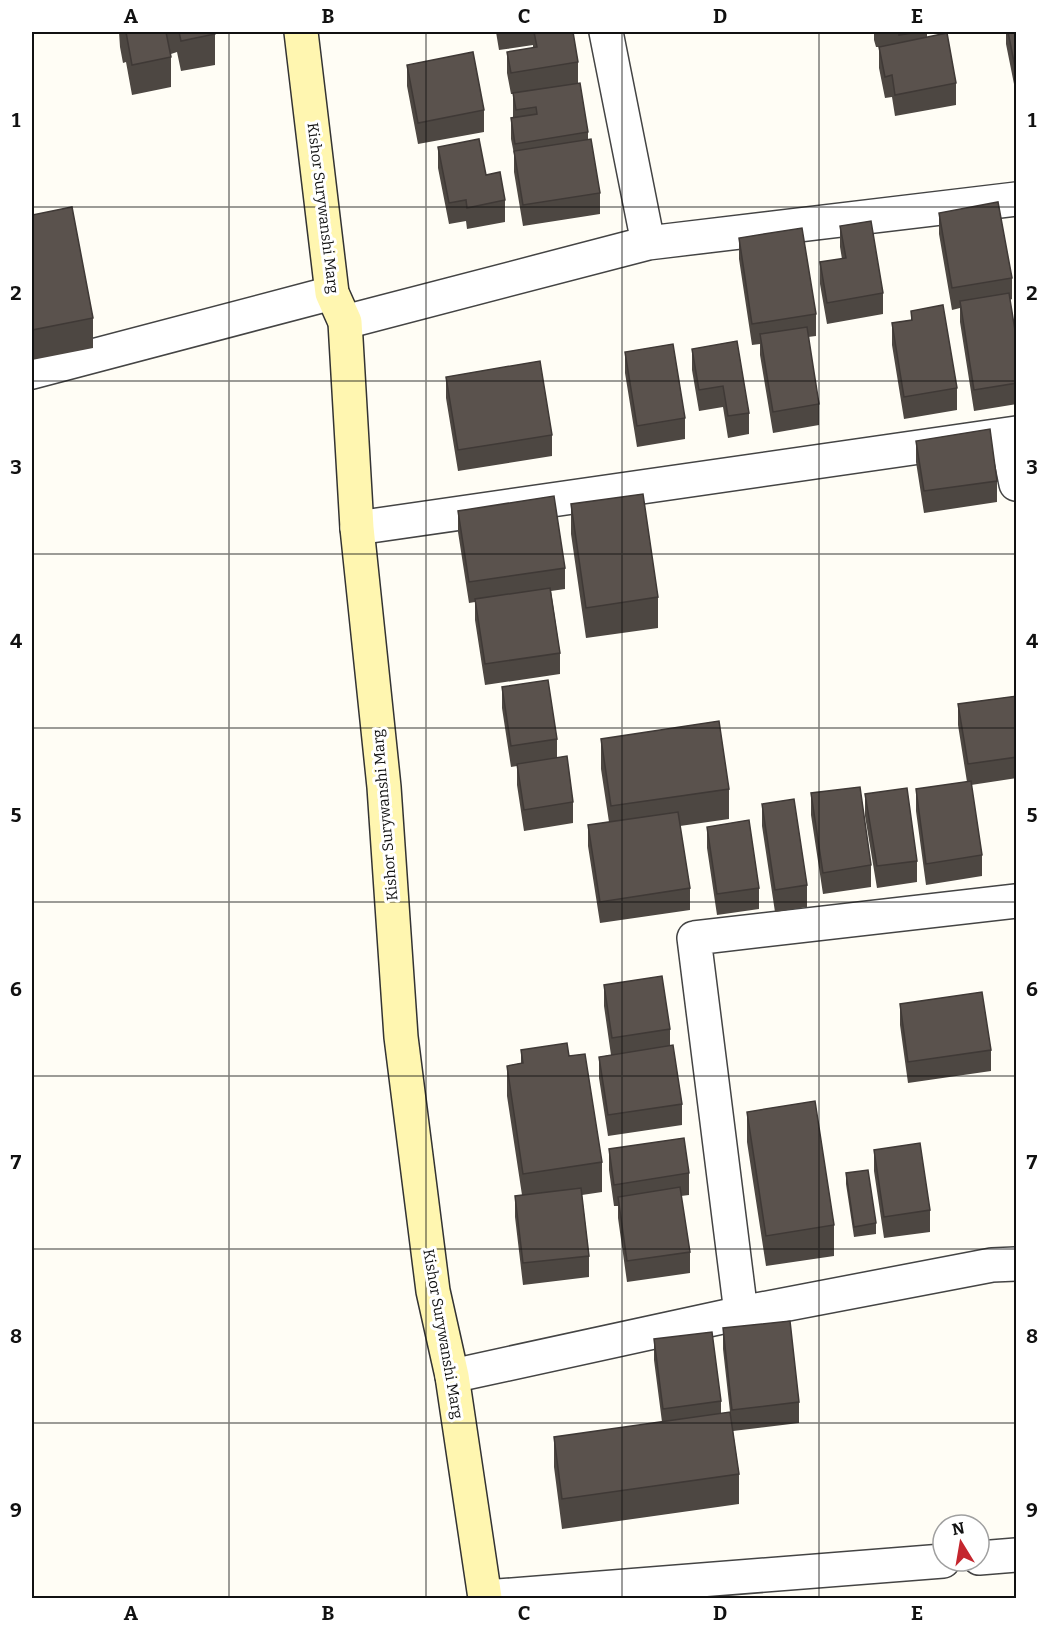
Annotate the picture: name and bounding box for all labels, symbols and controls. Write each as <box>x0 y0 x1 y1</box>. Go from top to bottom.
text: A <box>124 4 139 28</box>
text: B <box>322 4 335 28</box>
text: C <box>518 4 530 28</box>
text: D <box>713 4 727 28</box>
text: E <box>911 4 923 28</box>
text: 1 <box>12 108 21 132</box>
text: 1 <box>1028 108 1037 132</box>
street label: Kishor Surywanshi Marg <box>304 121 342 295</box>
text: 2 <box>10 281 22 305</box>
text: 2 <box>1026 281 1038 305</box>
text: 3 <box>10 455 22 479</box>
text: 3 <box>1026 455 1038 479</box>
text: 4 <box>10 629 22 653</box>
text: 4 <box>1026 629 1038 653</box>
street label: Kishor Surywanshi Marg <box>369 728 401 902</box>
text: 5 <box>11 803 22 827</box>
text: 5 <box>1027 803 1038 827</box>
text: 6 <box>10 977 22 1001</box>
text: 6 <box>1026 977 1038 1001</box>
text: 7 <box>11 1150 22 1174</box>
text: 7 <box>1027 1150 1038 1174</box>
street label: Kishor Surywanshi Marg <box>419 1248 467 1420</box>
text: 8 <box>10 1324 22 1348</box>
text: 8 <box>1026 1324 1038 1348</box>
text: 9 <box>10 1498 22 1522</box>
text: 9 <box>1026 1498 1038 1522</box>
north arrow <box>931 1513 991 1573</box>
text: N <box>950 1518 966 1539</box>
text: A <box>124 1601 139 1625</box>
text: B <box>322 1601 335 1625</box>
text: C <box>518 1601 530 1625</box>
text: D <box>713 1601 727 1625</box>
text: E <box>911 1601 923 1625</box>

